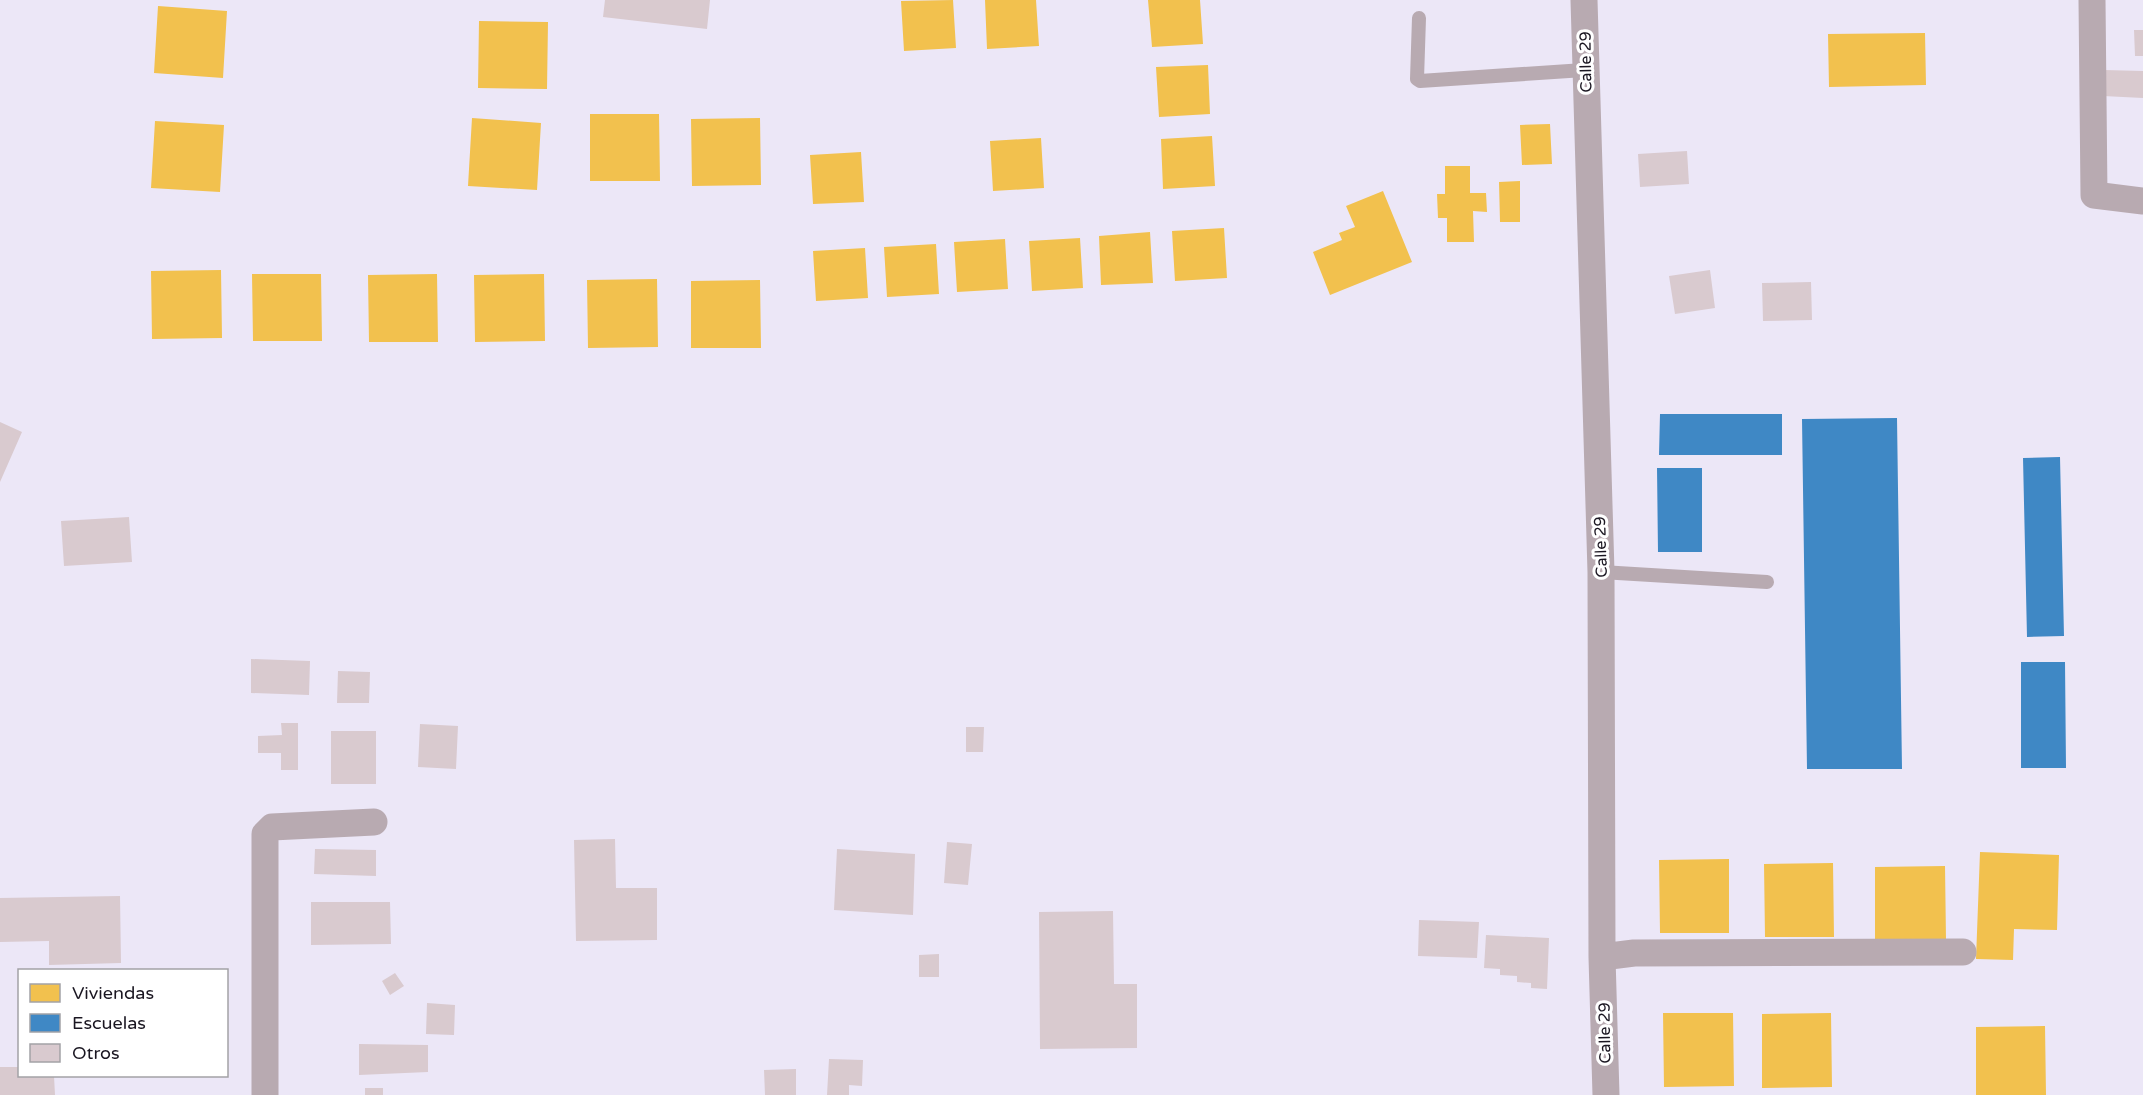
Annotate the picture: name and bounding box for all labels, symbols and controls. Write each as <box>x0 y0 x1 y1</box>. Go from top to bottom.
street label: Calle 29 <box>1575 31 1597 93</box>
street label: Calle 29 <box>1590 516 1612 578</box>
legend <box>18 969 228 1077</box>
text: Viviendas <box>72 982 154 1004</box>
street label: Calle 29 <box>1594 1002 1616 1064</box>
text: Escuelas <box>72 1012 146 1034</box>
text: Otros <box>72 1042 120 1064</box>

